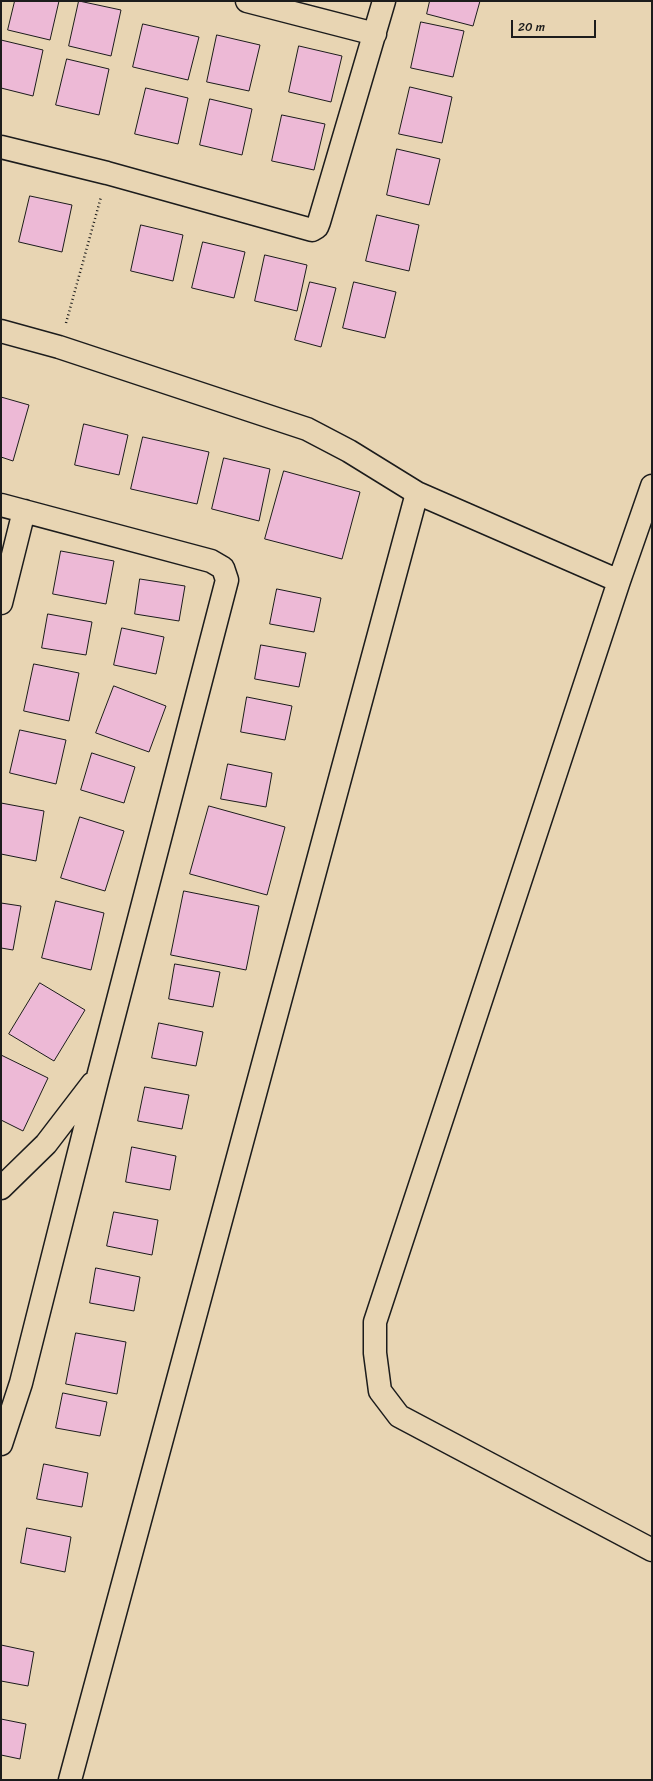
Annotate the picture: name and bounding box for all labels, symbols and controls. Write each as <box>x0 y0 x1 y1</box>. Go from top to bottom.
scale bar <box>513 12 598 38</box>
text: 20 m <box>518 16 545 38</box>

